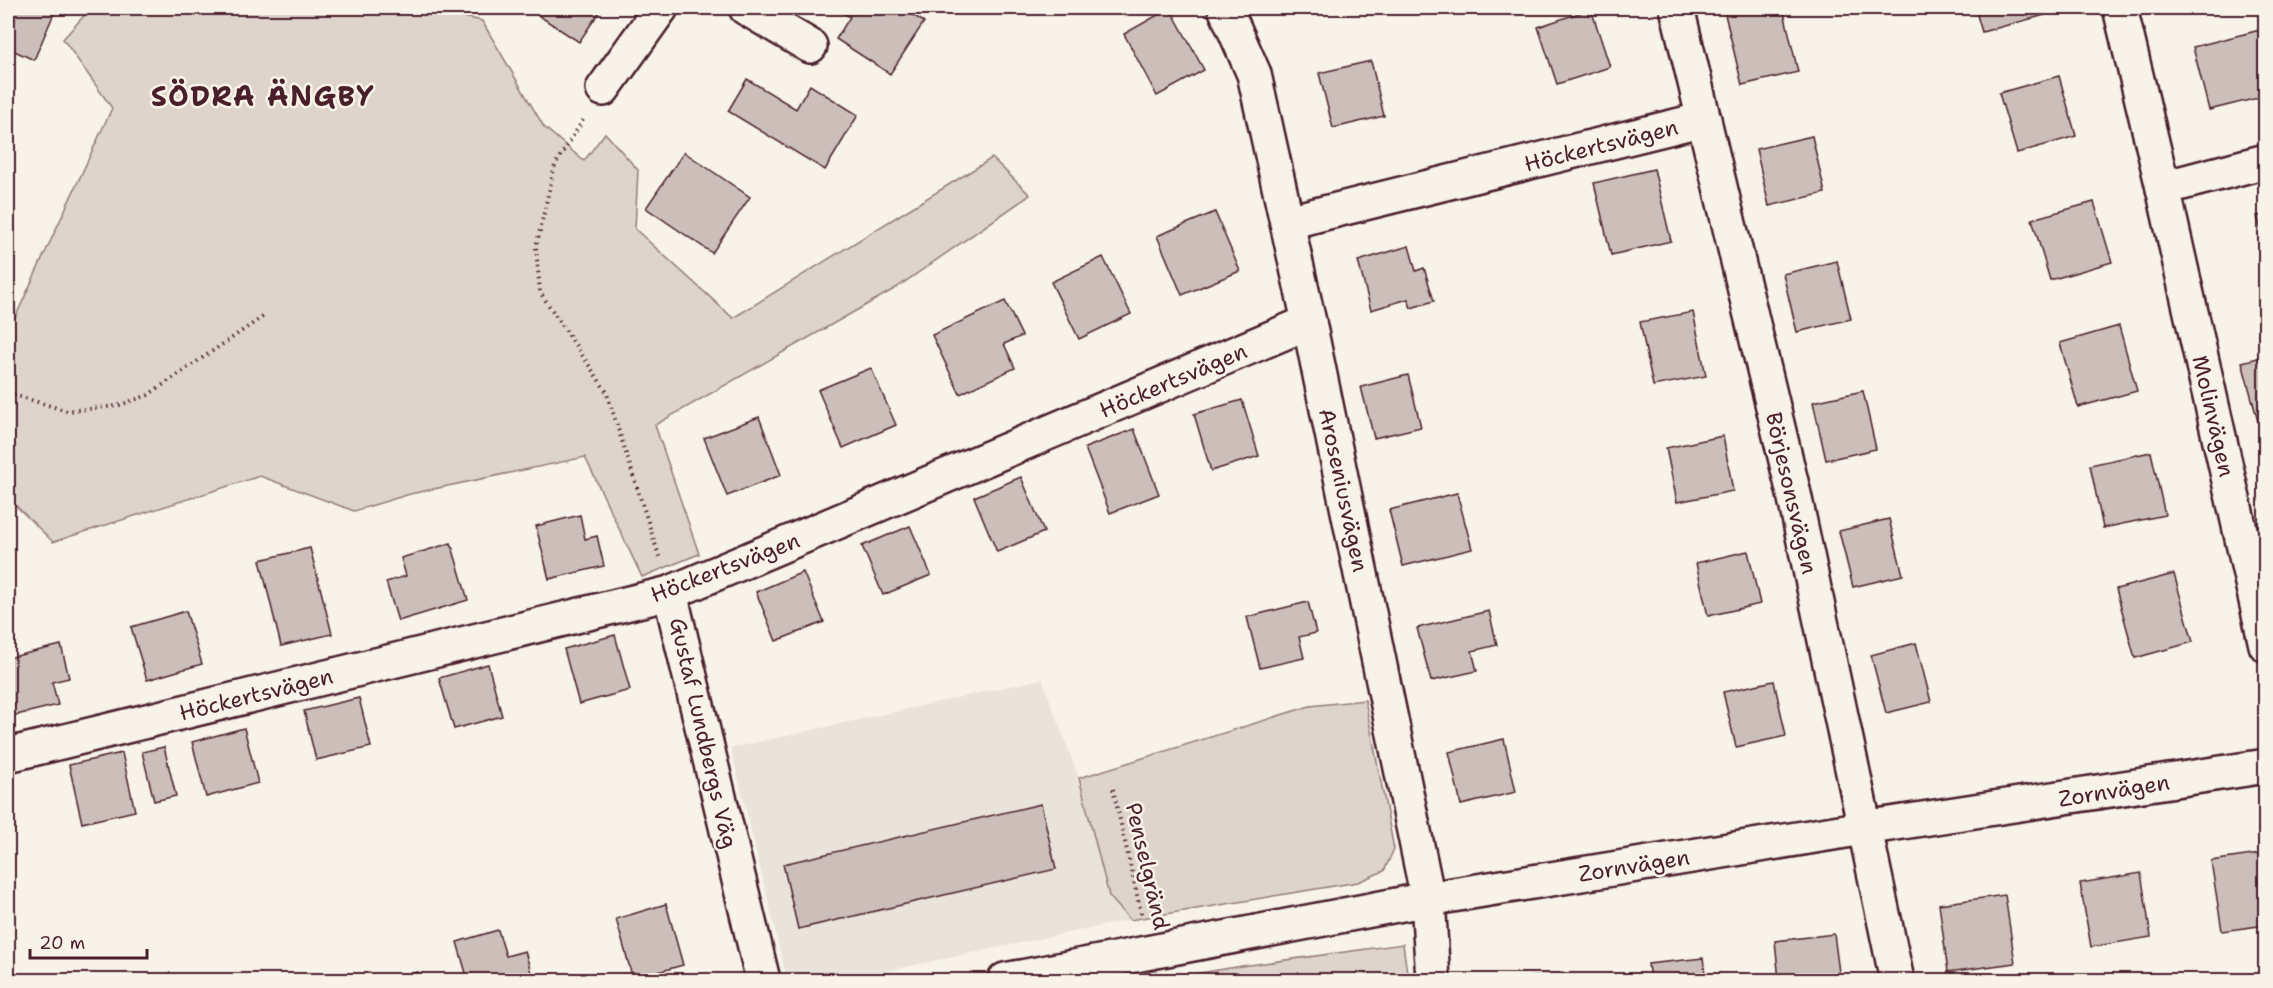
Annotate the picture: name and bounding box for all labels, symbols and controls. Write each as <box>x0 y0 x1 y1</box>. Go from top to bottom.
district label: SÖDRA ÄNGBY <box>151 77 375 115</box>
street label: Höckertsvägen <box>1521 112 1681 179</box>
street label: Höckertsvägen <box>1095 336 1251 425</box>
street label: Molinvägen <box>2185 353 2242 480</box>
street label: Aroseniusvägen <box>1312 406 1375 575</box>
street label: Börjesonsvägen <box>1759 409 1824 577</box>
street label: Höckertsvägen <box>646 526 804 609</box>
street label: Gustaf Lundbergs Väg <box>663 615 744 851</box>
street label: Höckertsvägen <box>176 661 336 728</box>
street label: Zornvägen <box>2056 767 2172 814</box>
street label: Penselgränd <box>1119 800 1176 933</box>
street label: Zornvägen <box>1576 842 1692 889</box>
scale bar <box>30 922 147 960</box>
text: 20 m <box>39 931 85 955</box>

